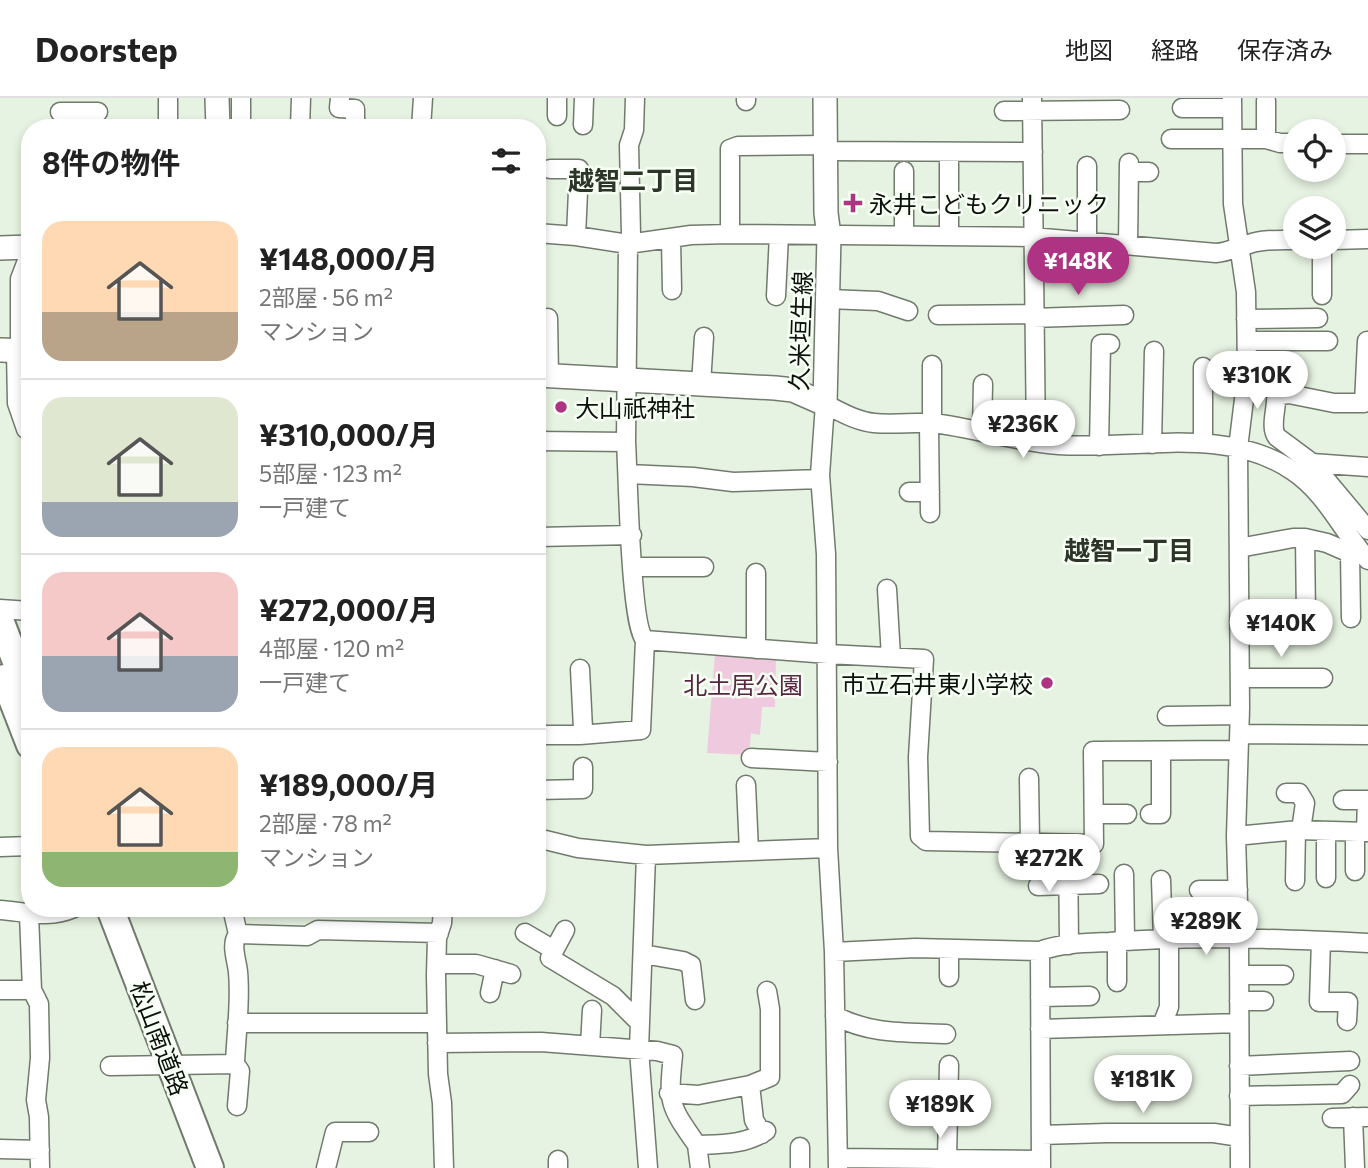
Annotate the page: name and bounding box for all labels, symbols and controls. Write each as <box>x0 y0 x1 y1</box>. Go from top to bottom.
text: Doorstep <box>35 28 178 69</box>
text: 地図 <box>1065 35 1113 64</box>
text: 経路 <box>1151 35 1199 64</box>
text: 保存済み <box>1237 35 1333 64</box>
map controls <box>1283 119 1346 259</box>
button: locate <box>1283 119 1346 182</box>
icon: filters <box>487 142 525 180</box>
text: 8件の物件 <box>42 143 181 180</box>
district label: 越智二丁目 <box>568 164 698 195</box>
place label: 永井こどもクリニック <box>869 189 1109 218</box>
marker: 永井こどもクリニック <box>843 193 863 213</box>
button: layers <box>1283 196 1346 259</box>
pin: ¥148K <box>1029 238 1127 297</box>
text: ¥148,000/月 <box>259 239 438 276</box>
text: ¥148K <box>1043 246 1113 274</box>
icon: home <box>98 249 182 333</box>
street label: 久米垣生線 <box>783 271 817 391</box>
text: 2部屋 · 56 m² <box>259 283 393 311</box>
text: マンション <box>259 317 374 345</box>
pin: ¥310K <box>1208 352 1306 411</box>
text: ¥310K <box>1222 360 1292 388</box>
place label: 大山祇神社 <box>575 393 695 422</box>
marker: 大山祇神社 <box>553 399 569 415</box>
pin: ¥236K <box>974 400 1072 460</box>
text: ¥236K <box>987 409 1059 437</box>
text: ¥310,000/月 <box>259 415 439 452</box>
icon: home <box>98 425 182 509</box>
text: 5部屋 · 123 m² <box>259 459 402 487</box>
text: 一戸建て <box>259 493 351 521</box>
district label: 越智一丁目 <box>1064 534 1194 565</box>
text: ¥272,000/月 <box>259 590 439 627</box>
icon: home <box>98 600 182 684</box>
pin: ¥140K <box>1232 600 1330 659</box>
text: ¥140K <box>1246 608 1316 636</box>
text: 4部屋 · 120 m² <box>259 634 404 662</box>
text: 一戸建て <box>259 668 351 696</box>
place label: 市立石井東小学校 <box>841 669 1033 698</box>
park label: 北土居公園 <box>683 670 803 699</box>
marker: 市立石井東小学校 <box>1039 675 1055 691</box>
text: ¥189,000/月 <box>259 765 438 802</box>
icon: home <box>98 775 182 859</box>
text: 2部屋 · 78 m² <box>259 809 392 837</box>
pin: ¥272K <box>1000 834 1098 894</box>
text: マンション <box>259 843 374 871</box>
text: ¥272K <box>1014 843 1084 871</box>
pin: ¥289K <box>1157 898 1255 957</box>
text: ¥289K <box>1170 906 1242 934</box>
street label: 松山南道路 <box>125 977 195 1099</box>
pin: ¥181K <box>1094 1056 1192 1115</box>
text: ¥181K <box>1110 1064 1176 1092</box>
pin: ¥189K <box>891 1080 989 1140</box>
text: ¥189K <box>905 1089 975 1117</box>

